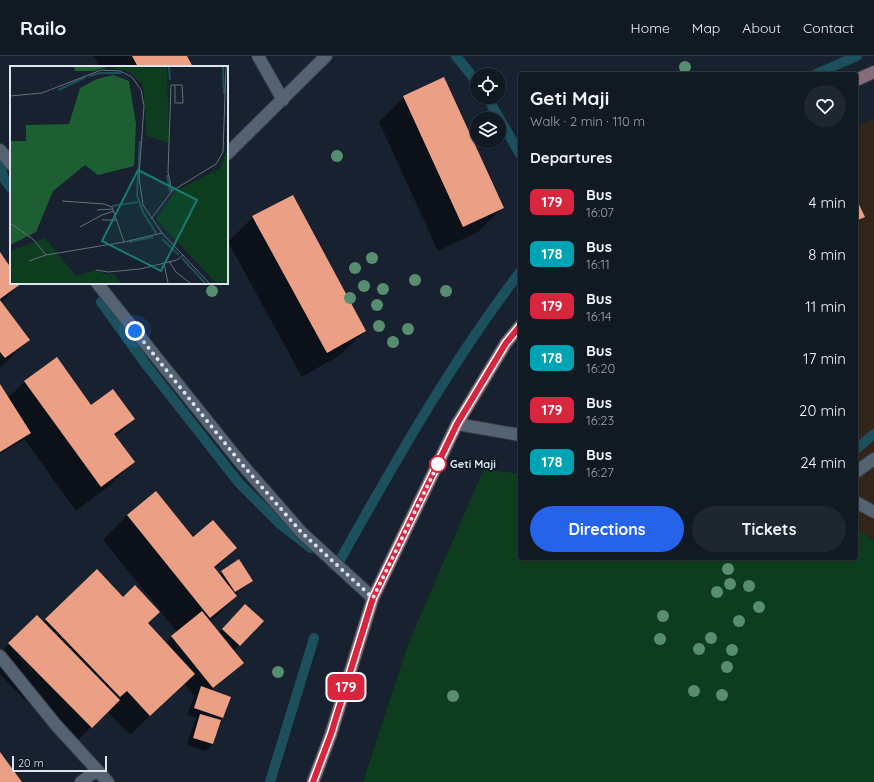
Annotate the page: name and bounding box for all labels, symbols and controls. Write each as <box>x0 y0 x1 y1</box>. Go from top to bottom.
text: Railo <box>20 16 66 40</box>
text: Home <box>631 19 670 37</box>
text: Map <box>692 19 720 37</box>
text: About <box>742 19 781 37</box>
text: Contact <box>803 19 854 37</box>
inset map <box>10 66 228 284</box>
map controls <box>470 68 506 148</box>
button: locate <box>470 68 506 104</box>
button: heart <box>804 85 846 127</box>
text: Geti Maji <box>530 86 609 110</box>
button: layers <box>470 112 506 148</box>
text: Walk · 2 min · 110 m <box>530 113 645 129</box>
text: Departures <box>530 148 612 167</box>
text: Bus <box>586 185 612 204</box>
text: 179 <box>541 193 563 211</box>
text: 4 min <box>808 193 846 212</box>
text: 16:07 <box>586 204 614 220</box>
text: Bus <box>586 237 612 256</box>
text: 178 <box>542 245 562 263</box>
text: 8 min <box>808 245 846 264</box>
text: 16:11 <box>586 256 610 272</box>
text: Bus <box>586 289 612 308</box>
text: 179 <box>541 297 563 315</box>
text: 11 min <box>805 297 846 316</box>
text: 16:14 <box>586 308 612 324</box>
your location <box>125 321 145 341</box>
text: Bus <box>586 341 612 360</box>
text: 178 <box>542 349 562 367</box>
text: 17 min <box>803 349 846 368</box>
text: 16:20 <box>586 360 615 376</box>
text: Bus <box>586 393 612 412</box>
text: 179 <box>541 401 563 419</box>
text: 20 min <box>799 401 846 420</box>
text: 16:23 <box>586 412 614 428</box>
text: Bus <box>586 445 612 464</box>
text: 178 <box>542 453 562 471</box>
text: 24 min <box>800 453 846 472</box>
marker: Geti Maji <box>429 455 447 473</box>
place label: Geti Maji <box>450 457 496 471</box>
text: 16:27 <box>586 464 614 480</box>
button: Directions <box>530 506 684 552</box>
button: Tickets <box>692 506 846 552</box>
line badge: 179 <box>323 674 369 700</box>
text: 179 <box>335 678 357 696</box>
scale bar <box>12 754 107 773</box>
text: 20 m <box>18 756 44 770</box>

